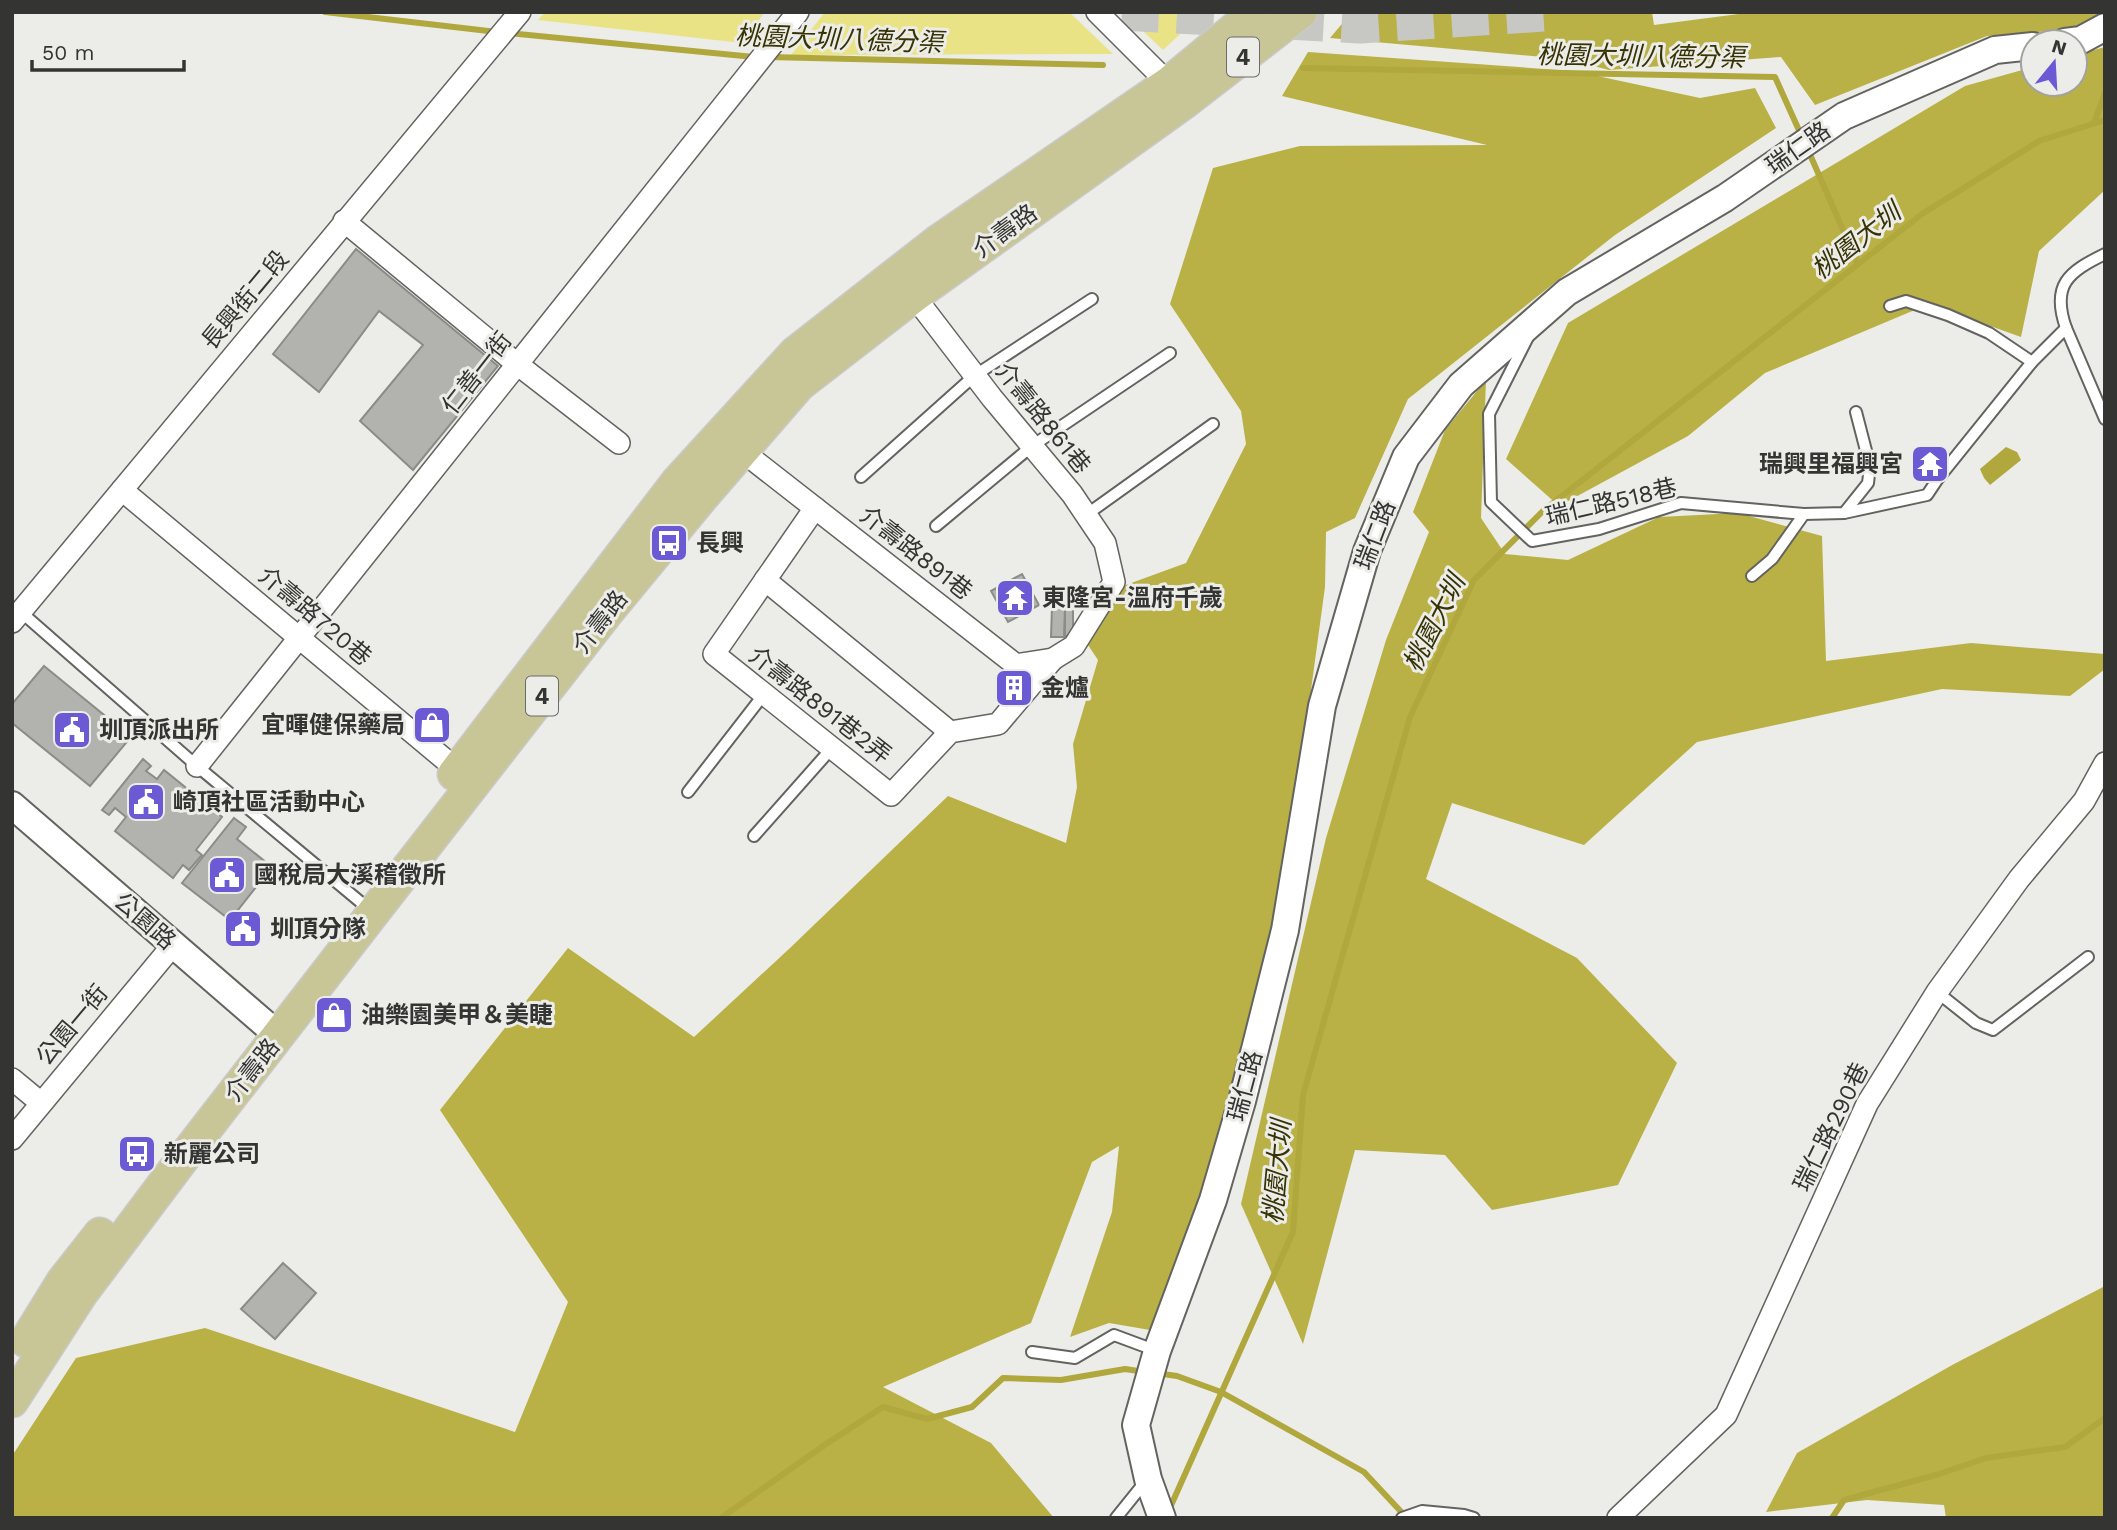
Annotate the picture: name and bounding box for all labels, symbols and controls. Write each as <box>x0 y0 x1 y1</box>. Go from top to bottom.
water label: 桃園大圳八德分渠 <box>735 20 947 58</box>
scale bar <box>32 28 184 72</box>
north arrow <box>2019 28 2089 98</box>
text: N <box>2049 34 2069 60</box>
road number: 4 <box>1227 38 1259 76</box>
water label: 桃園大圳八德分渠 <box>1537 39 1749 73</box>
text: 50 m <box>42 40 94 65</box>
street label: 瑞仁路 <box>1760 116 1836 180</box>
water label: 桃園大圳 <box>1806 195 1909 285</box>
street label: 介壽路 <box>968 199 1042 263</box>
street label: 長興街二段 <box>196 245 294 355</box>
street label: 仁善一街 <box>436 327 518 419</box>
street label: 介壽路861巷 <box>990 357 1096 479</box>
temple icon: 瑞興里福興宮 <box>1909 443 1951 485</box>
place label: 瑞興里福興宮 <box>1759 450 1903 478</box>
street label: 瑞仁路518巷 <box>1543 473 1679 531</box>
street label: 瑞仁路 <box>1349 496 1401 574</box>
street label: 介壽路891巷 <box>854 500 978 606</box>
bus stop icon: 長興 <box>648 522 690 564</box>
place label: 長興 <box>696 529 744 557</box>
street label: 介壽路720巷 <box>253 561 377 671</box>
water label: 桃園大圳 <box>1397 566 1473 676</box>
temple icon: 東隆宮-溫府千歲 <box>994 577 1036 619</box>
place label: 東隆宮-溫府千歲 <box>1042 584 1223 612</box>
street label: 介壽路 <box>567 585 633 659</box>
street label: 介壽路891巷2弄 <box>743 641 897 769</box>
building icon: 金爐 <box>993 667 1035 709</box>
place label: 金爐 <box>1041 674 1089 702</box>
road number: 4 <box>526 676 558 716</box>
shop icon: 宜暉健保藥局 <box>411 704 453 746</box>
public building icon: 圳頂派出所 <box>51 709 93 751</box>
place label: 宜暉健保藥局 <box>261 711 405 739</box>
place label: 圳頂派出所 <box>99 716 219 744</box>
public building icon: 崎頂社區活動中心 <box>125 781 167 823</box>
place label: 崎頂社區活動中心 <box>173 788 365 816</box>
public building icon: 國稅局大溪稽徵所 <box>206 854 248 896</box>
place label: 國稅局大溪稽徵所 <box>254 861 446 889</box>
street label: 公園路 <box>109 887 181 955</box>
public building icon: 圳頂分隊 <box>222 908 264 950</box>
place label: 圳頂分隊 <box>270 915 366 943</box>
street label: 公園一街 <box>30 979 114 1071</box>
shop icon: 油樂園美甲＆美睫 <box>313 994 355 1036</box>
place label: 油樂園美甲＆美睫 <box>361 1001 553 1029</box>
street label: 介壽路 <box>219 1033 285 1107</box>
street label: 瑞仁路 <box>1222 1048 1268 1124</box>
street label: 瑞仁路290巷 <box>1788 1058 1874 1196</box>
water label: 桃園大圳 <box>1258 1115 1297 1225</box>
bus stop icon: 新麗公司 <box>116 1133 158 1175</box>
place label: 新麗公司 <box>164 1140 260 1168</box>

